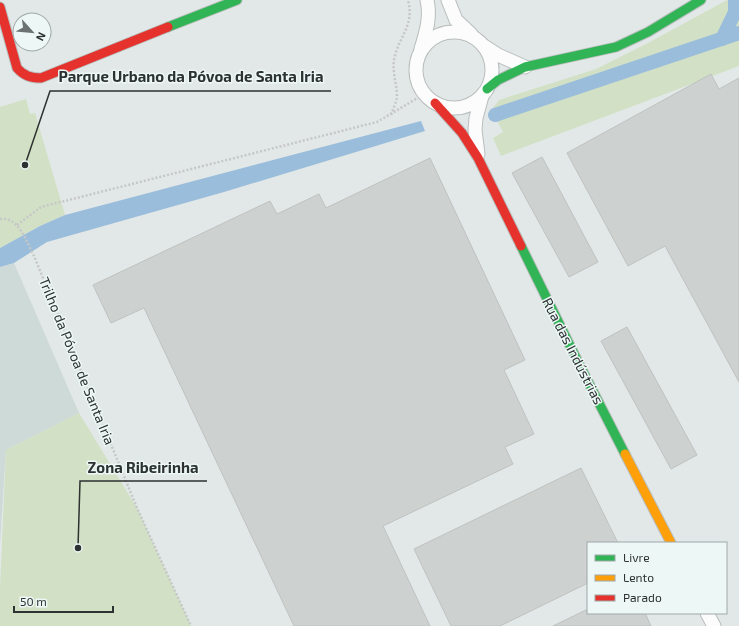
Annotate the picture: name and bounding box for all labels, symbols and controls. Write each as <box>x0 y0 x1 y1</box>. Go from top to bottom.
north arrow <box>12 12 52 52</box>
text: N <box>34 30 49 43</box>
callout: Parque Urbano da Póvoa de Santa Iria <box>50 64 331 91</box>
text: Parque Urbano da Póvoa de Santa Iria <box>59 67 323 85</box>
street label: Trilho da Póvoa de Santa Iria <box>36 275 119 447</box>
street label: Rua das Indústrias <box>539 295 608 407</box>
callout: Zona Ribeirinha <box>80 454 207 481</box>
text: Zona Ribeirinha <box>88 458 198 476</box>
legend <box>587 542 727 614</box>
text: Livre <box>623 550 650 564</box>
text: Lento <box>623 570 654 584</box>
scale bar <box>14 588 113 614</box>
text: Parado <box>623 590 662 604</box>
text: 50 m <box>20 594 47 608</box>

